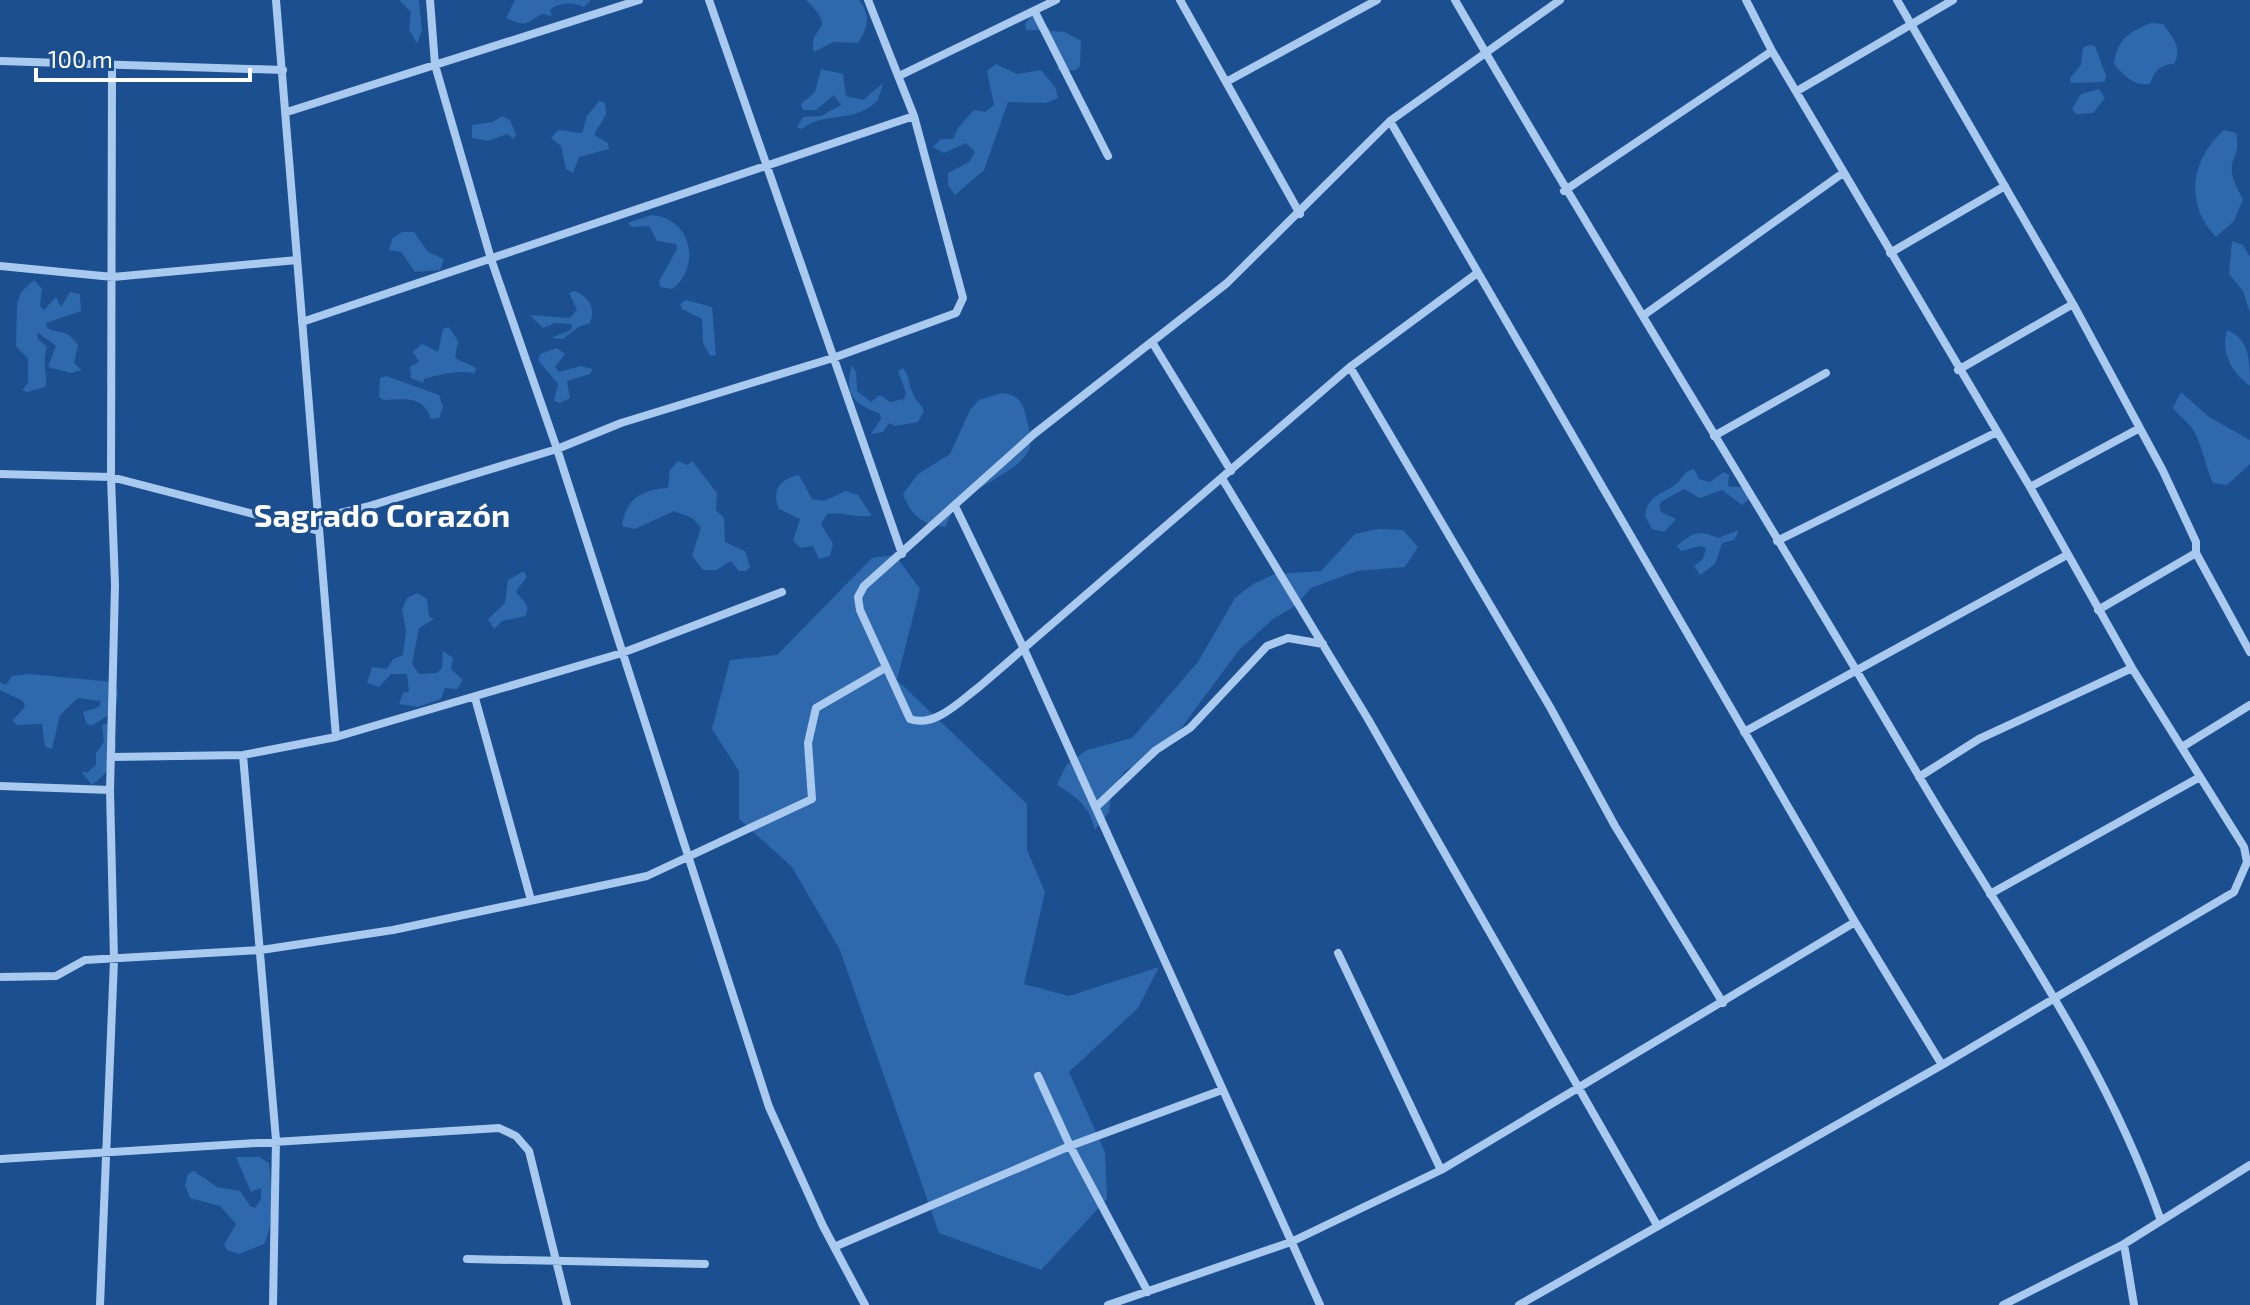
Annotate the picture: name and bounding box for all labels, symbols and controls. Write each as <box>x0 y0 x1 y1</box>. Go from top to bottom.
scale bar <box>36 32 250 82</box>
text: 100 m <box>48 44 113 73</box>
district label: Sagrado Corazón <box>254 495 510 533</box>

